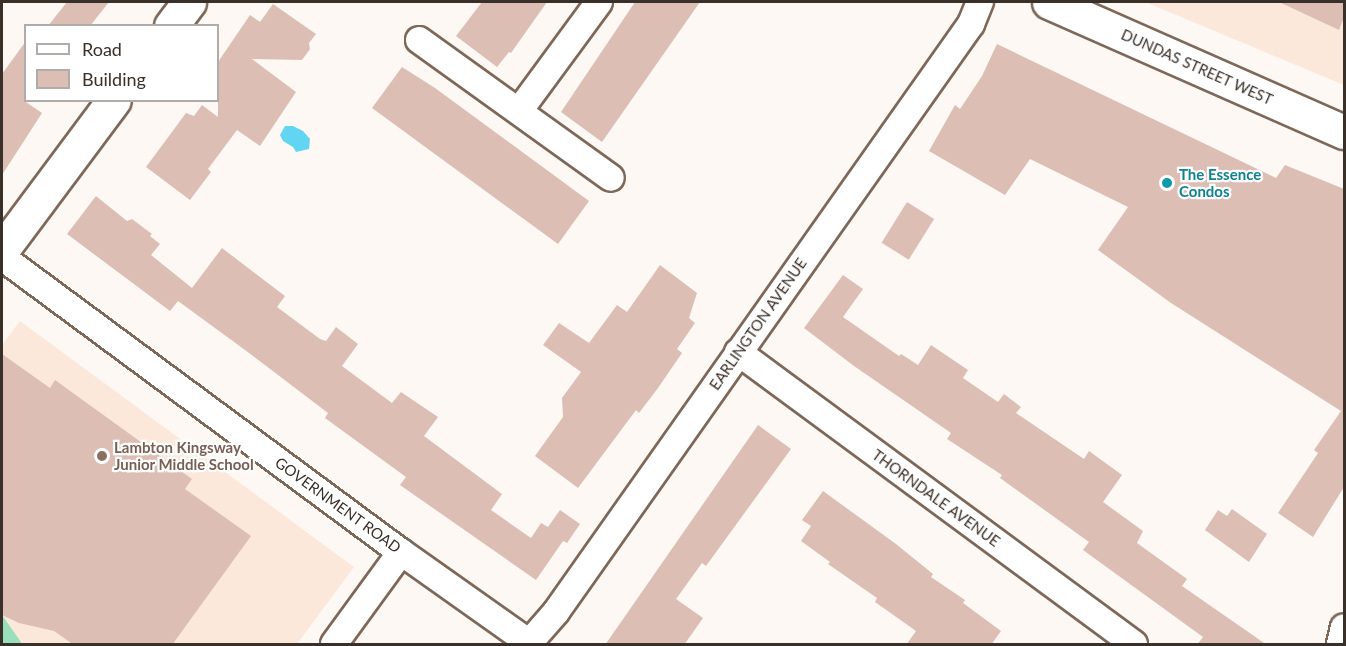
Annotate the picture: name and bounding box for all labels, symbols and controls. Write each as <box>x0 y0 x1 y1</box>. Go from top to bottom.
legend <box>24 24 219 102</box>
street label: DUNDAS STREET WEST <box>1118 25 1276 109</box>
text: Road <box>82 38 122 60</box>
text: Building <box>82 68 146 90</box>
place label: The Essence Condos <box>1179 165 1261 200</box>
marker: The Essence Condos <box>1160 176 1174 190</box>
street label: EARLINGTON AVENUE <box>705 254 811 394</box>
place label: Lambton Kingsway Junior Middle School <box>114 438 254 473</box>
street label: THORNDALE AVENUE <box>868 445 1004 551</box>
marker: Lambton Kingsway Junior Middle School <box>95 449 109 463</box>
street label: GOVERNMENT ROAD <box>271 453 405 557</box>

